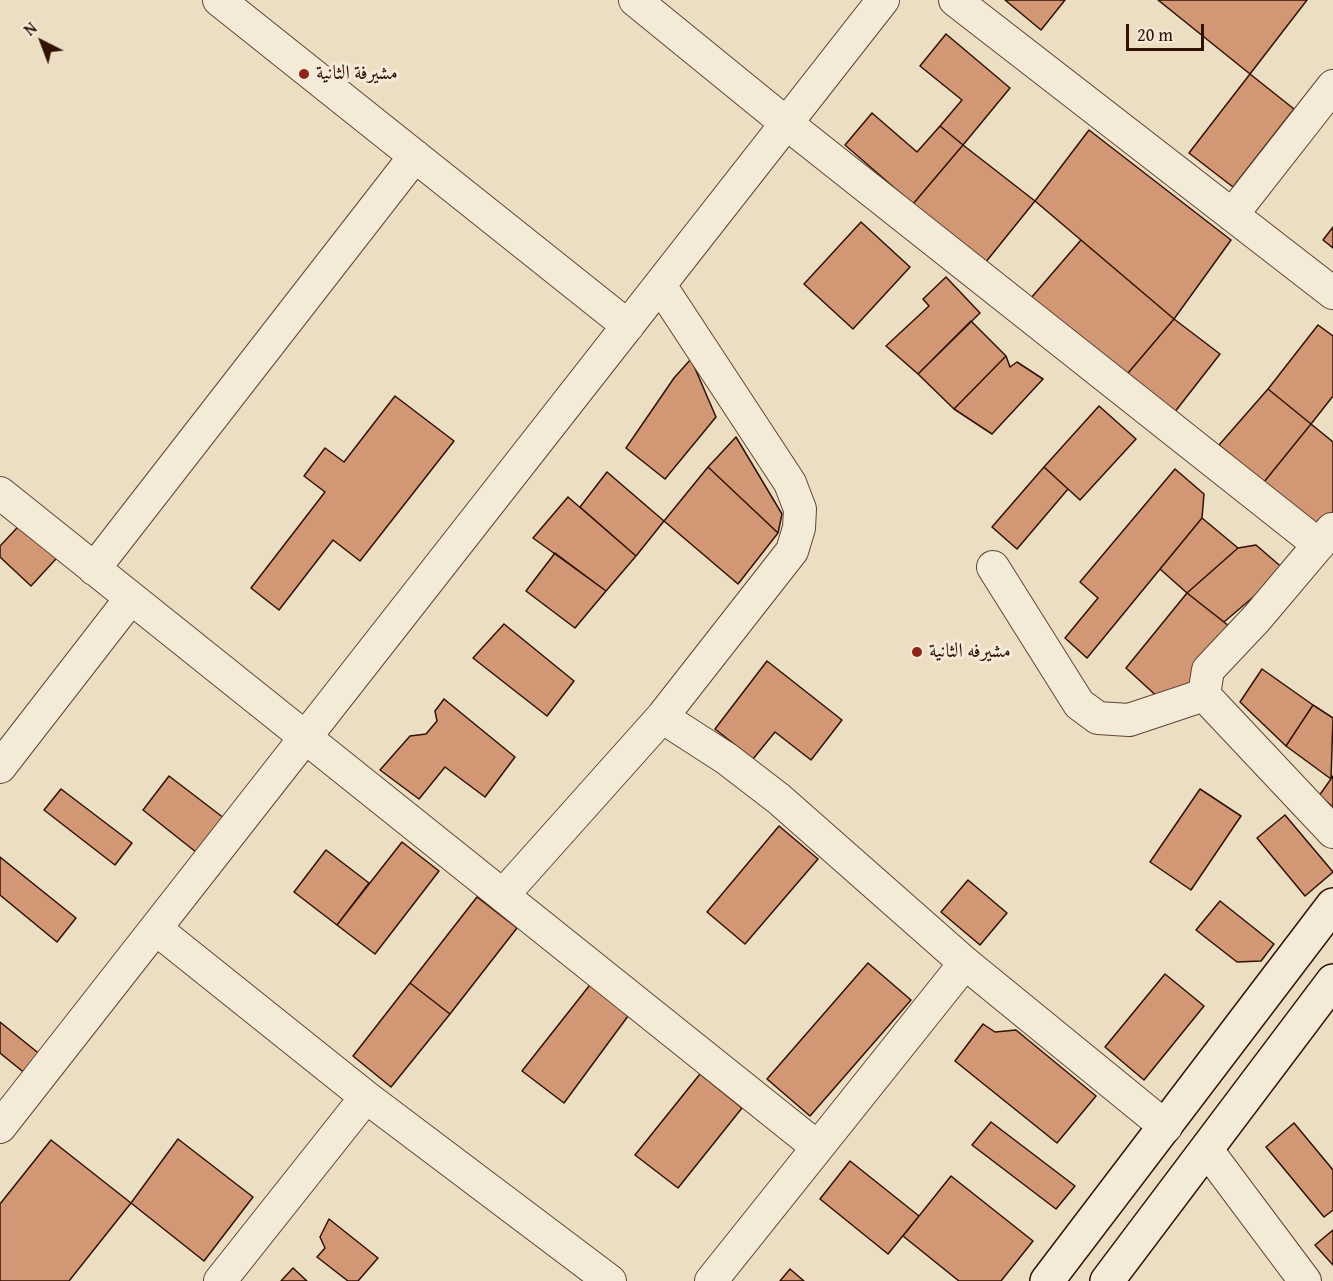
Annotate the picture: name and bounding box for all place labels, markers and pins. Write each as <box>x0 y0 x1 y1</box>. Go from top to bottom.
place label: مشيرفة الثانية <box>316 62 398 86</box>
marker: مشيرفة الثانية <box>297 67 311 81</box>
place label: مشيرفه الثانية <box>929 640 1011 664</box>
marker: مشيرفه الثانية <box>910 645 924 659</box>

